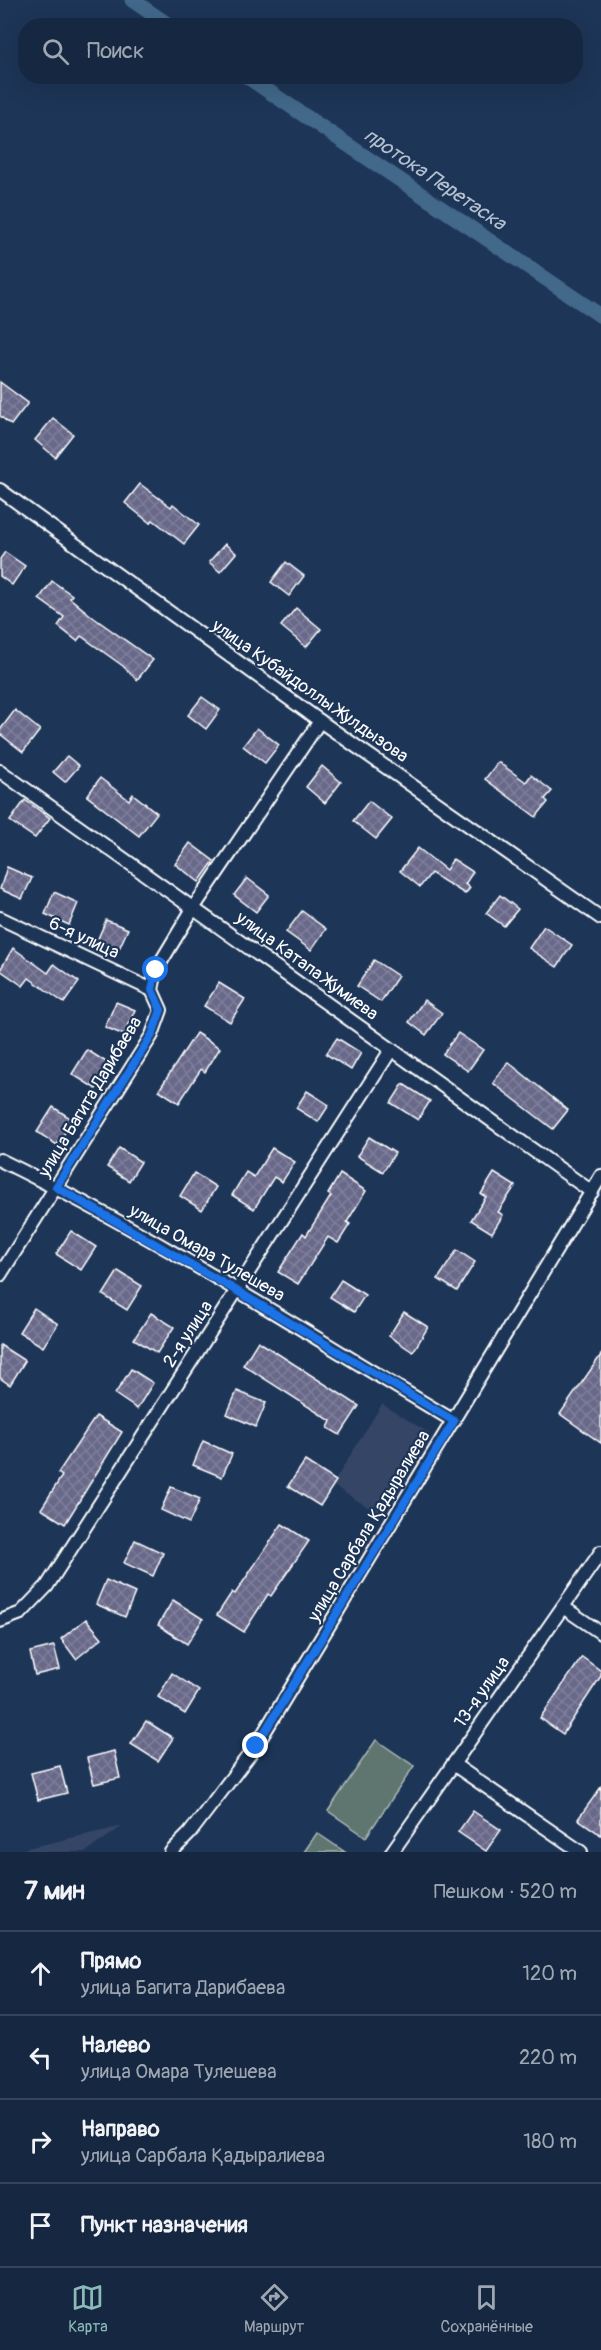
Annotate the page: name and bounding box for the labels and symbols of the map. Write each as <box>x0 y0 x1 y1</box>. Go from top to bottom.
water label: протока Перетаска <box>359 122 512 237</box>
street label: улица Кубайдоллы Жулдызова <box>206 614 413 768</box>
street label: улица Катапа Жумиева <box>230 906 383 1025</box>
street label: 6-я улица <box>45 912 123 964</box>
route start <box>142 956 168 982</box>
street label: улица Багита Дарибаева <box>32 1012 147 1183</box>
street label: улица Омара Тулешева <box>124 1199 289 1307</box>
street label: 2-я улица <box>158 1296 218 1372</box>
street label: улица Сарбала Қадыралиева <box>302 1426 435 1627</box>
street label: 13-я улица <box>449 1652 515 1732</box>
route end <box>242 1732 268 1758</box>

